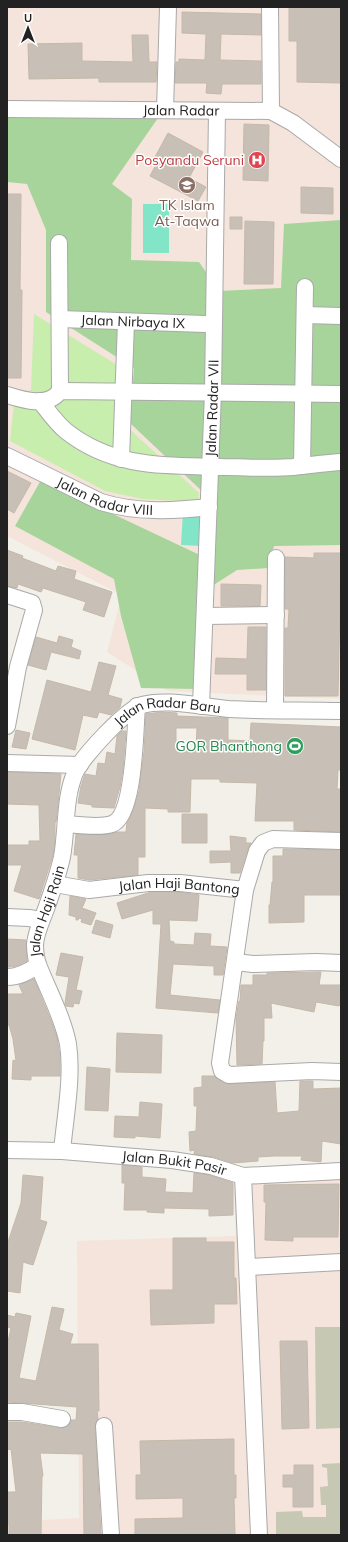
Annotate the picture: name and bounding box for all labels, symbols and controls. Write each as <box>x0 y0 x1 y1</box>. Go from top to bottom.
north arrow <box>8 8 48 48</box>
text: U <box>24 11 32 25</box>
street label: Jalan Radar <box>143 101 220 120</box>
hospital icon: Posyandu Seruni <box>247 150 267 170</box>
place label: Posyandu Seruni <box>135 151 244 169</box>
school or university icon: TK Islam At-Taqwa <box>177 175 197 195</box>
place label: TK Islam At-Taqwa <box>155 196 219 230</box>
street label: Jalan Nirbaya IX <box>80 311 185 332</box>
street label: Jalan Radar VII <box>202 359 222 457</box>
street label: Jalan Radar VIII <box>54 473 153 519</box>
street label: Jalan Radar Baru <box>110 693 222 730</box>
sports icon: GOR Bhanthong <box>285 736 305 756</box>
place label: GOR Bhanthong <box>176 737 282 755</box>
street label: Jalan Haji Rain <box>26 863 69 958</box>
street label: Jalan Haji Bantong <box>117 874 241 898</box>
street label: Jalan Bukit Pasir <box>121 1147 230 1180</box>

